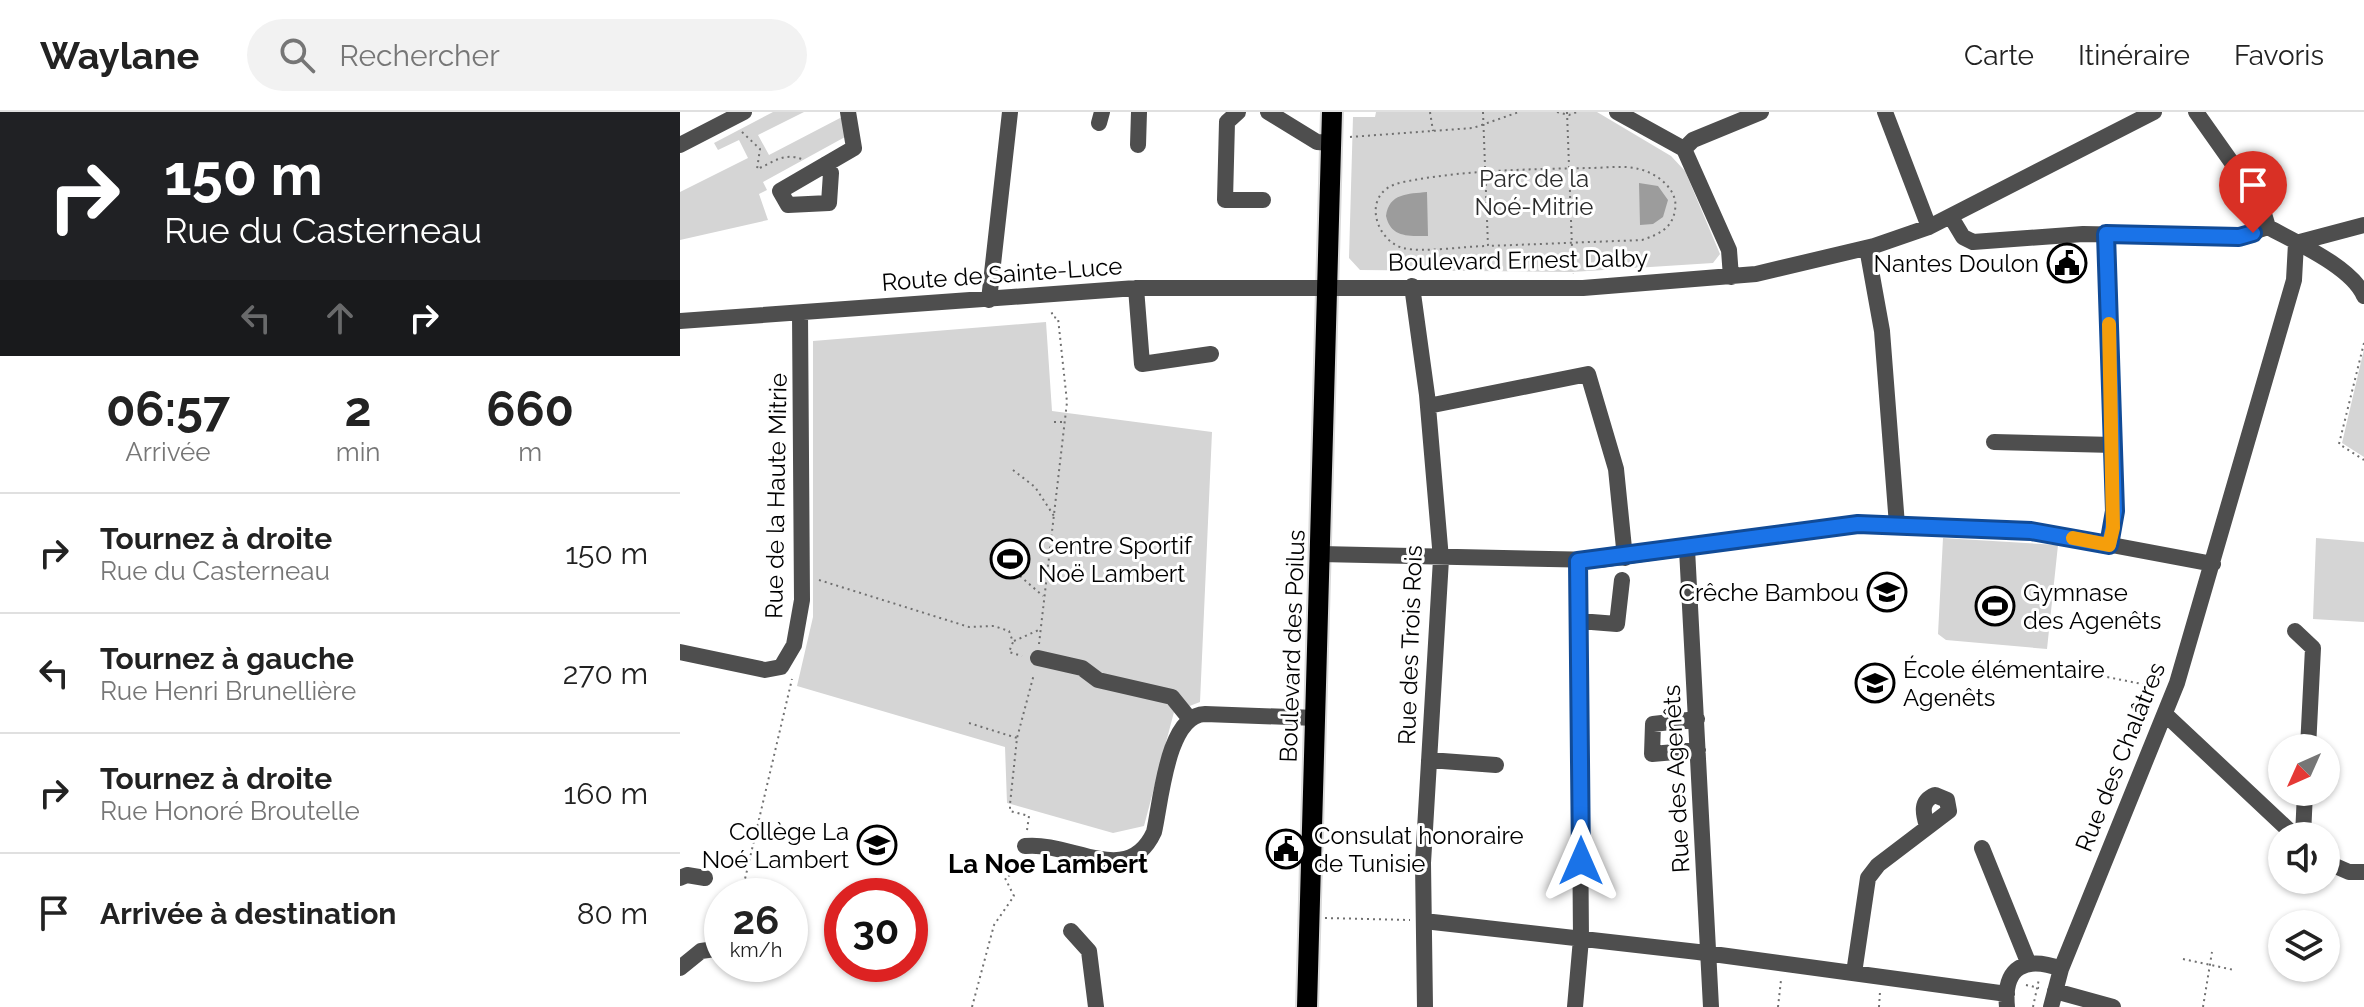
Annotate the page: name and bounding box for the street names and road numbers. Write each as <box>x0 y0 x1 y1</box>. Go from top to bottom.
street label: Boulevard Ernest Dalby <box>1388 243 1648 277</box>
street label: Route de Sainte-Luce <box>881 251 1123 297</box>
street label: Rue de la Haute Mitrie <box>759 373 793 619</box>
street label: Boulevard des Poilus <box>1273 529 1311 763</box>
street label: Rue des Trois Rois <box>1392 545 1428 745</box>
street label: Rue des Chalâtres <box>2069 658 2171 856</box>
street label: Rue des Agenêts <box>1657 684 1695 874</box>

